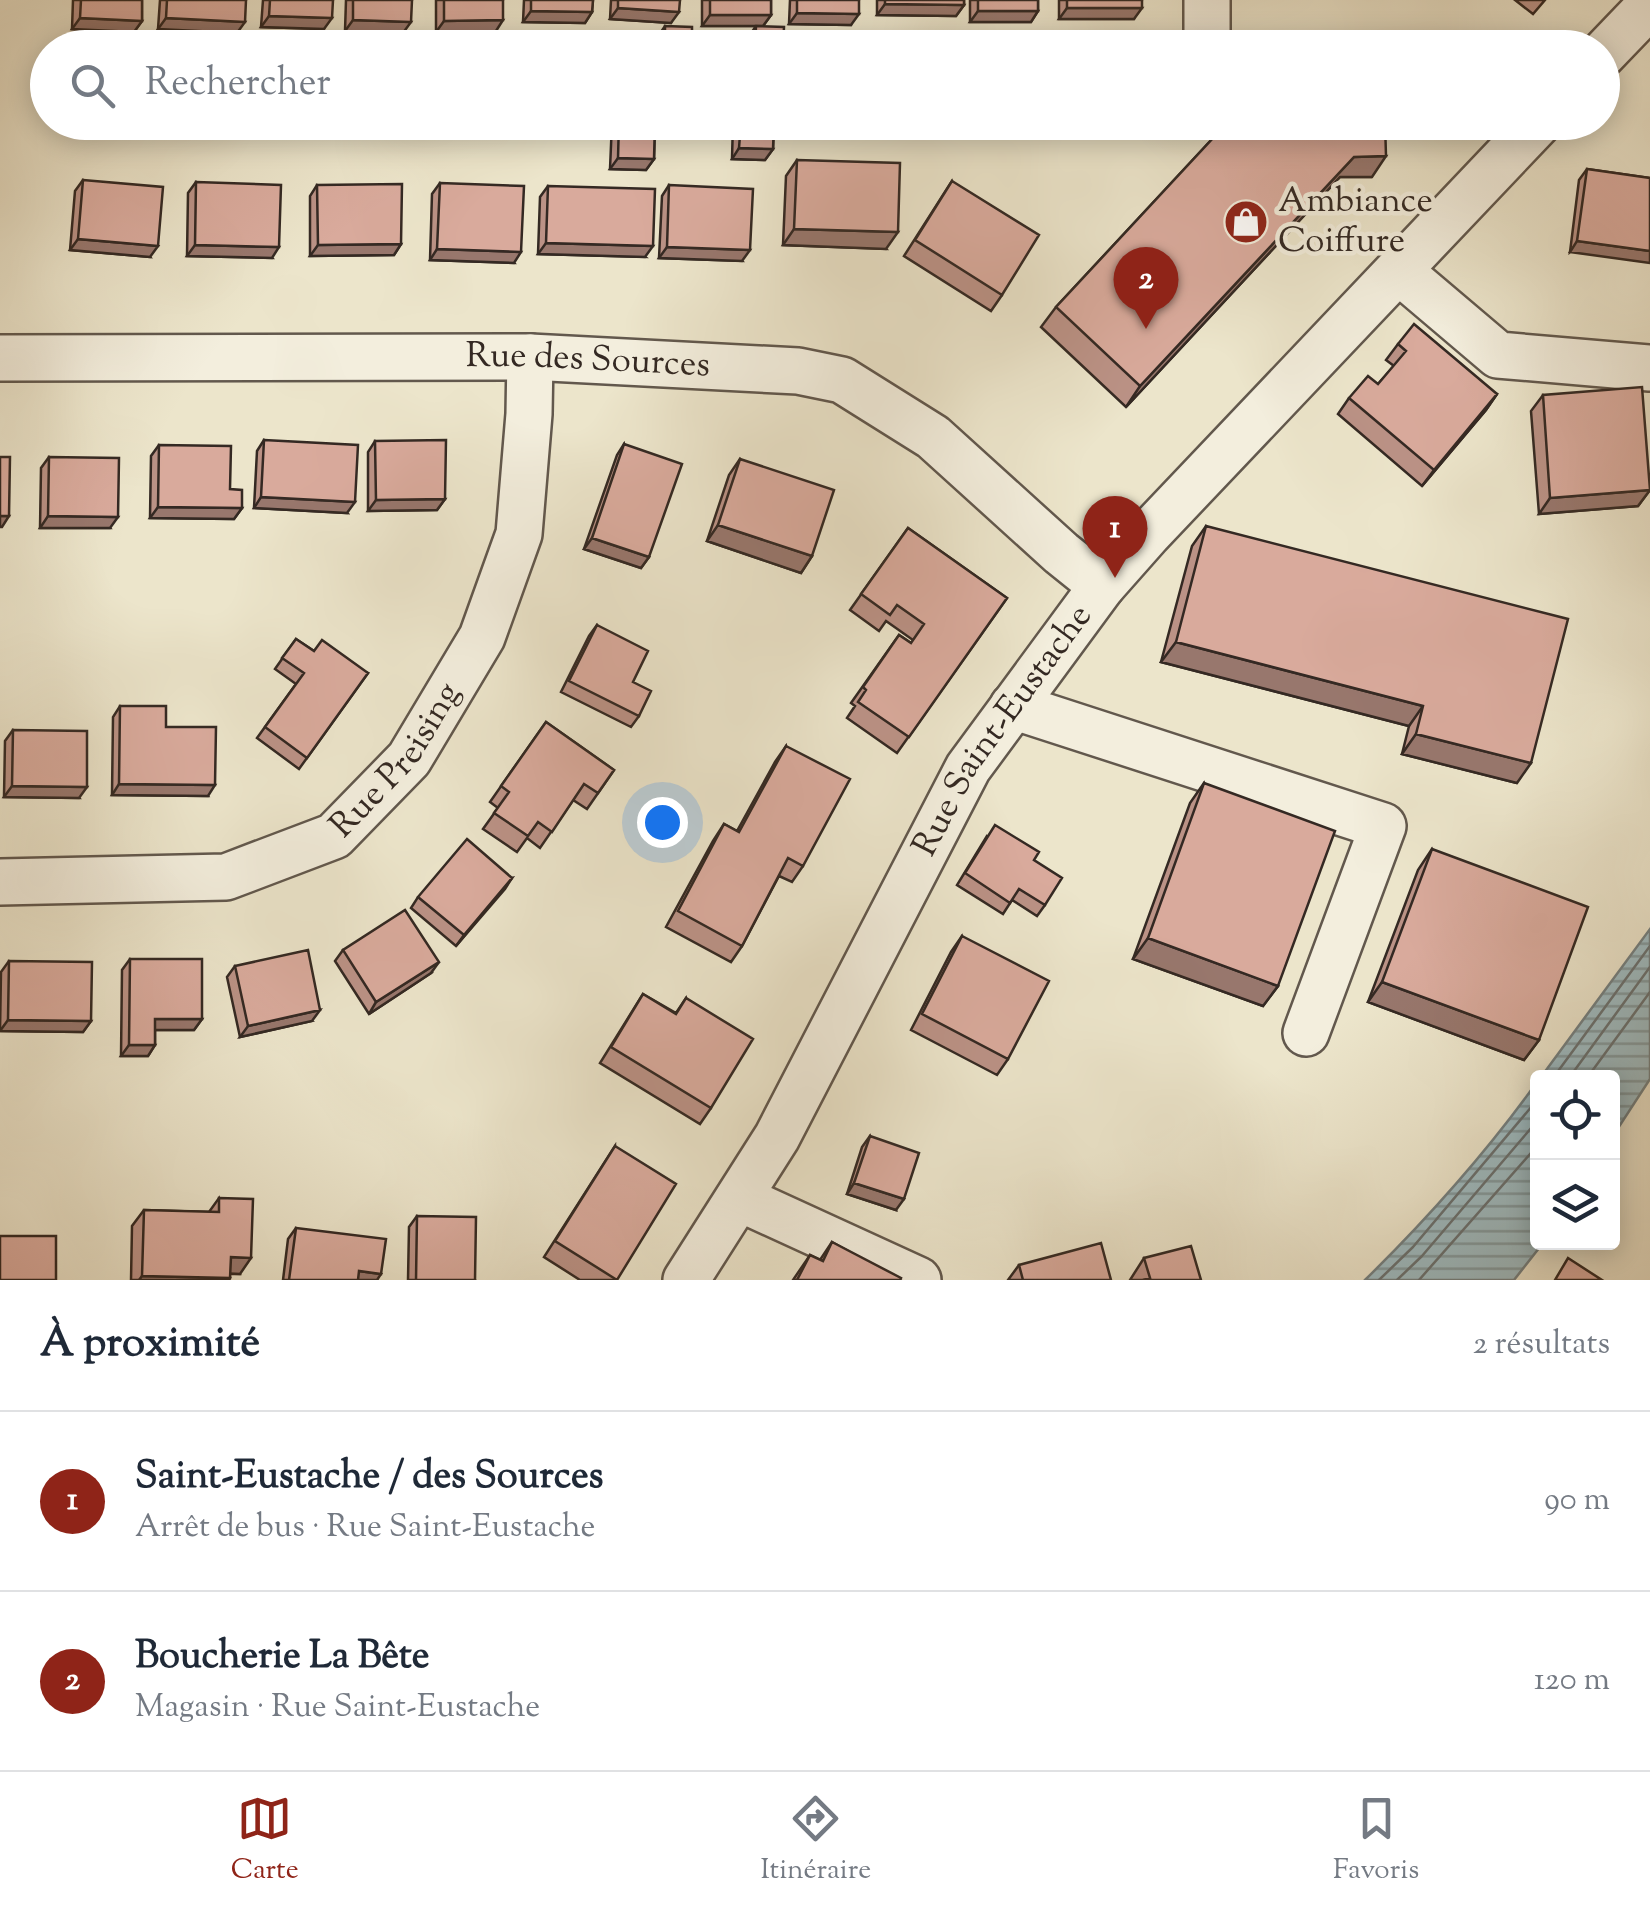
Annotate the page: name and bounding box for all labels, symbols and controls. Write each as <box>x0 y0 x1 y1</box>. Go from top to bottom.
search box <box>30 30 1620 140</box>
icon: search <box>65 58 120 113</box>
text: Rechercher <box>145 58 331 112</box>
place label: Ambiance Coiffure <box>1278 177 1433 268</box>
shop icon: Ambiance Coiffure <box>1223 199 1269 245</box>
pin: 2 <box>1114 246 1178 329</box>
street label: Rue des Sources <box>466 331 711 392</box>
pin: 1 <box>1082 496 1148 578</box>
street label: Rue Saint-Eustache <box>901 594 1105 866</box>
street label: Rue Preising <box>319 673 474 851</box>
your location <box>637 797 688 848</box>
map controls <box>1530 1070 1620 1250</box>
button: locate <box>1530 1070 1620 1160</box>
button: layers <box>1530 1160 1620 1250</box>
text: À proximité <box>40 1315 260 1375</box>
text: 2 résultats <box>1473 1322 1610 1368</box>
text: Saint-Eustache / des Sources <box>135 1451 604 1505</box>
text: 1 <box>67 1478 78 1524</box>
text: 90 m <box>1544 1478 1610 1524</box>
text: Arrêt de bus · Rue Saint-Eustache <box>135 1505 595 1551</box>
text: Boucherie La Bête <box>135 1631 430 1685</box>
text: 2 <box>65 1658 80 1704</box>
text: 120 m <box>1534 1658 1610 1704</box>
text: Magasin · Rue Saint-Eustache <box>135 1685 540 1731</box>
tab: Carte <box>231 1791 299 1891</box>
tab: Itinéraire <box>760 1791 871 1891</box>
tab: Favoris <box>1333 1791 1419 1891</box>

